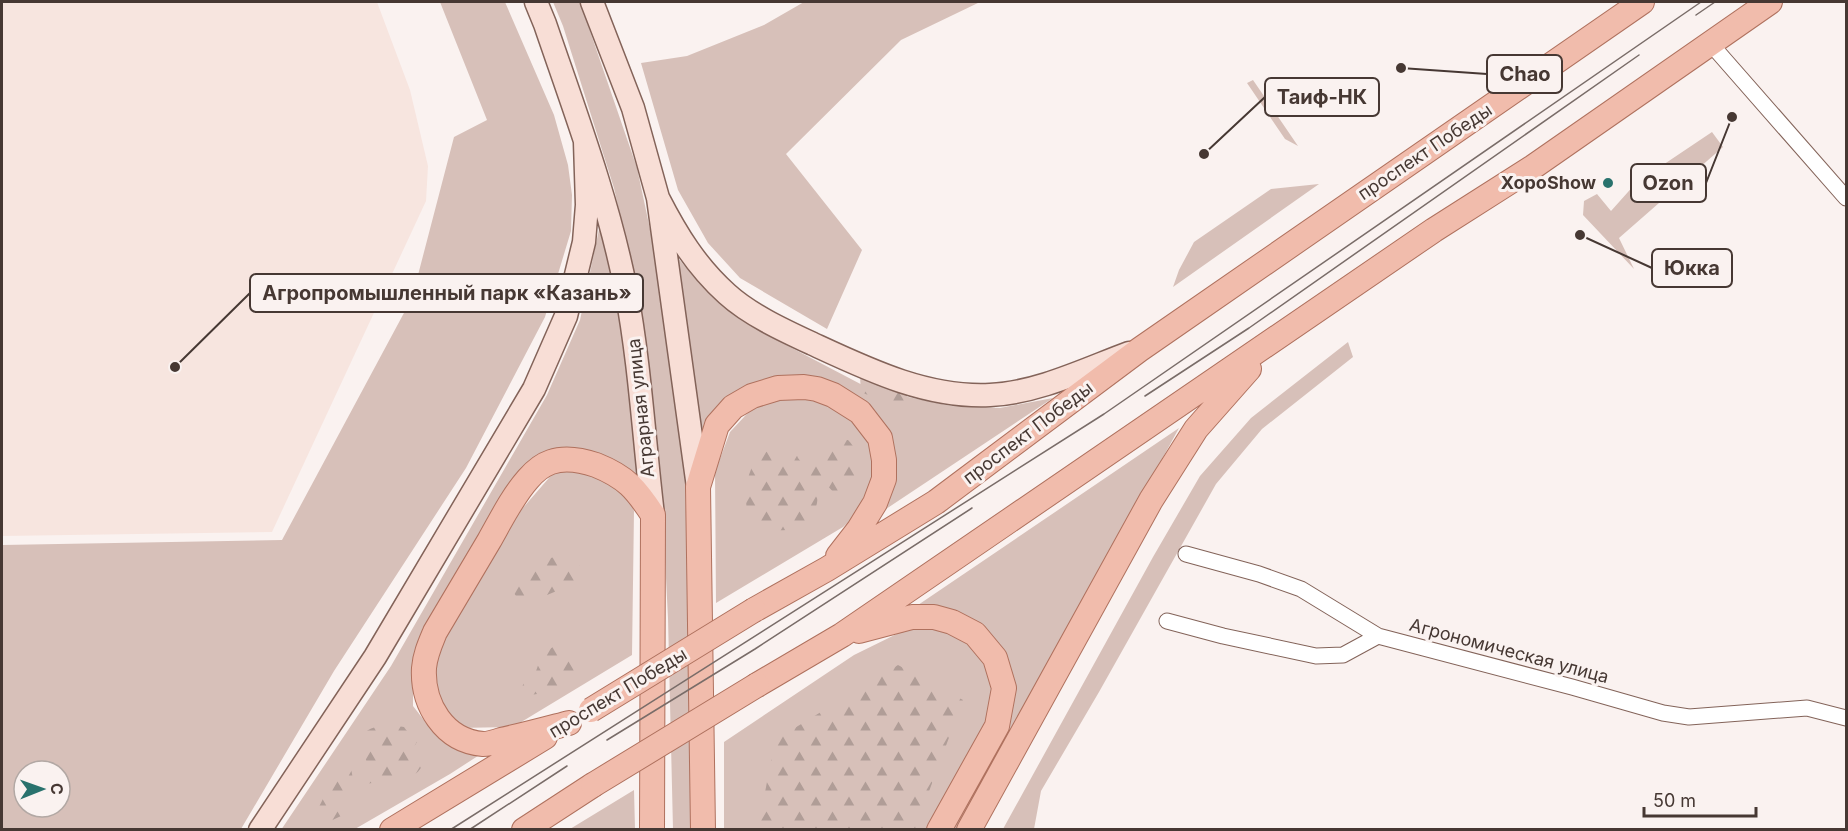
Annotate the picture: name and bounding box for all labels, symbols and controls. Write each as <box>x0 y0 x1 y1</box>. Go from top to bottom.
callout: Chao <box>1487 55 1562 93</box>
text: Chao <box>1499 62 1551 86</box>
callout: Таиф-НК <box>1265 78 1379 116</box>
text: Таиф-НК <box>1277 85 1367 109</box>
street label: проспект Победы <box>1354 99 1496 204</box>
callout: Ozon <box>1631 164 1706 202</box>
text: Ozon <box>1642 171 1694 195</box>
place label: ХороShow <box>1501 172 1597 193</box>
marker: ХороShow <box>1601 176 1615 190</box>
callout: Юкка <box>1652 249 1732 287</box>
text: Юкка <box>1664 256 1720 280</box>
callout: Агропромышленный парк «Казань» <box>250 274 643 312</box>
text: Агропромышленный парк «Казань» <box>262 281 632 305</box>
street label: Аграрная улица <box>623 337 658 479</box>
street label: проспект Победы <box>959 377 1097 488</box>
street label: Агрономическая улица <box>1407 614 1611 687</box>
street label: проспект Победы <box>545 643 690 742</box>
north arrow <box>12 759 72 819</box>
scale bar <box>1644 780 1756 818</box>
text: С <box>47 783 67 795</box>
text: 50 m <box>1653 790 1696 811</box>

